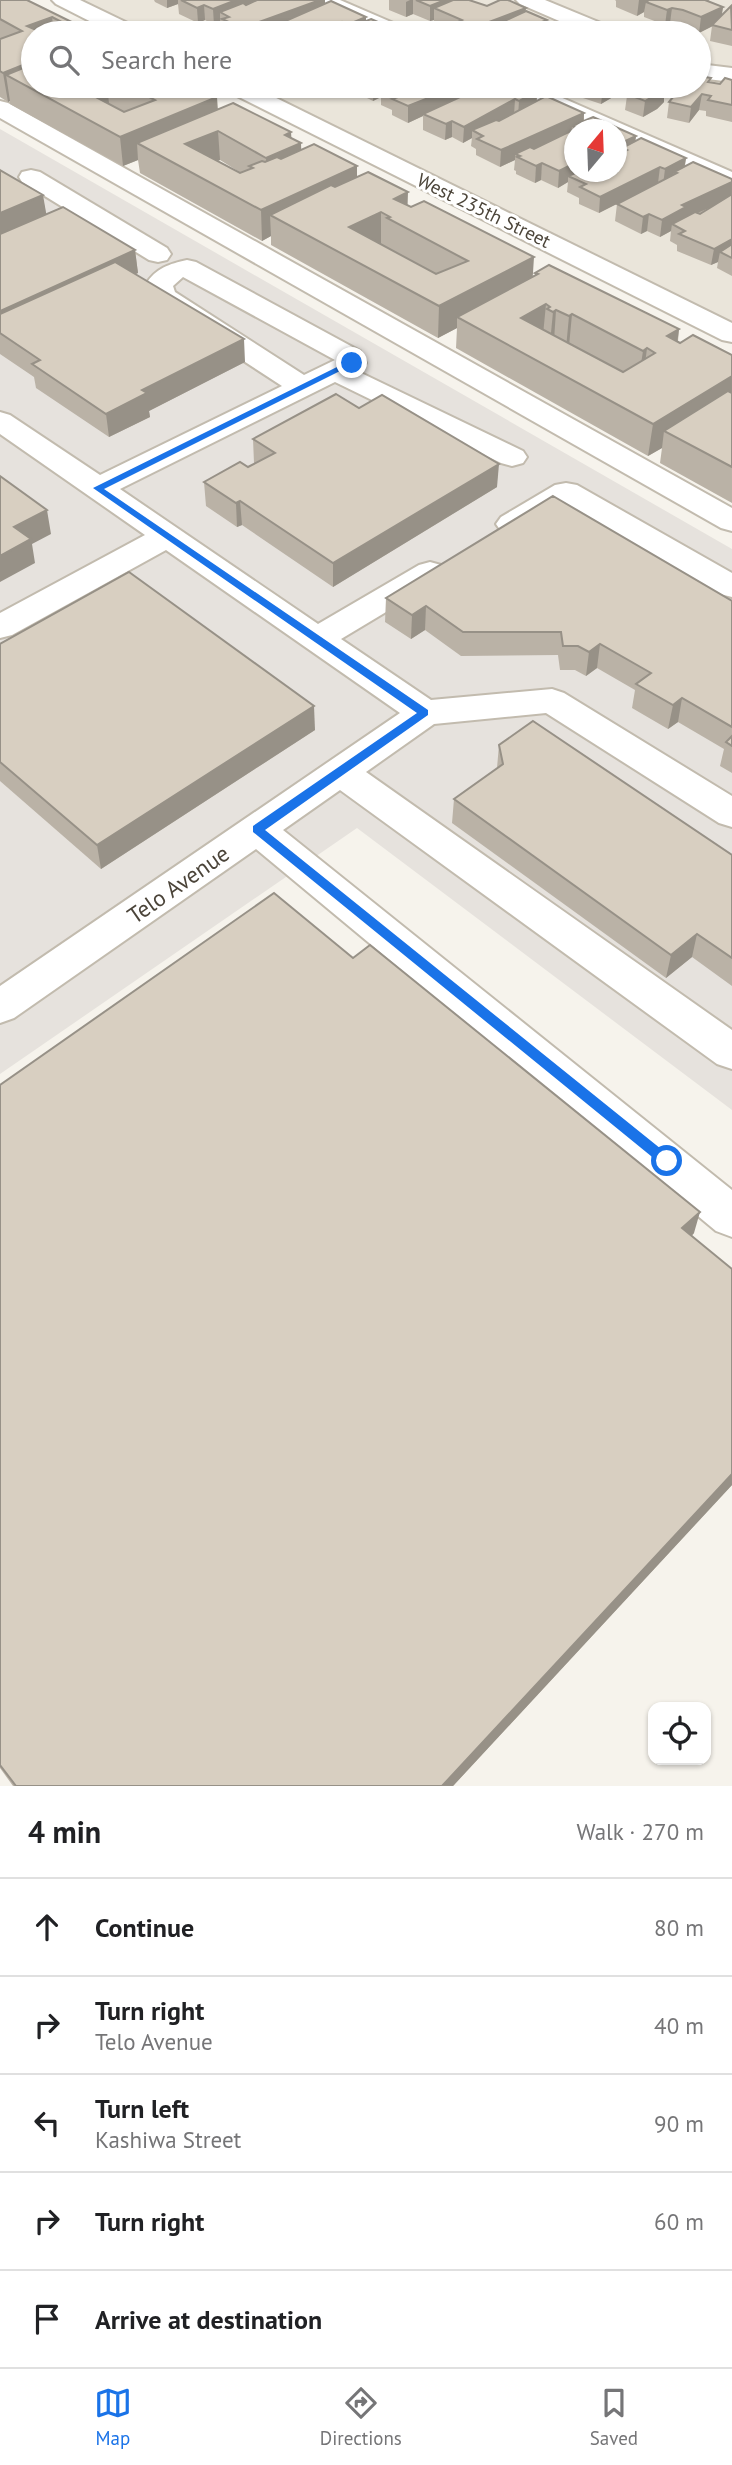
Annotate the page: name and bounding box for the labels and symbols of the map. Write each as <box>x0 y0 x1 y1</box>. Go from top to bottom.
north arrow <box>564 119 627 182</box>
street label: West 235th Street <box>413 167 555 253</box>
route end <box>336 347 367 378</box>
street label: Telo Avenue <box>121 838 235 930</box>
route start <box>651 1145 682 1176</box>

